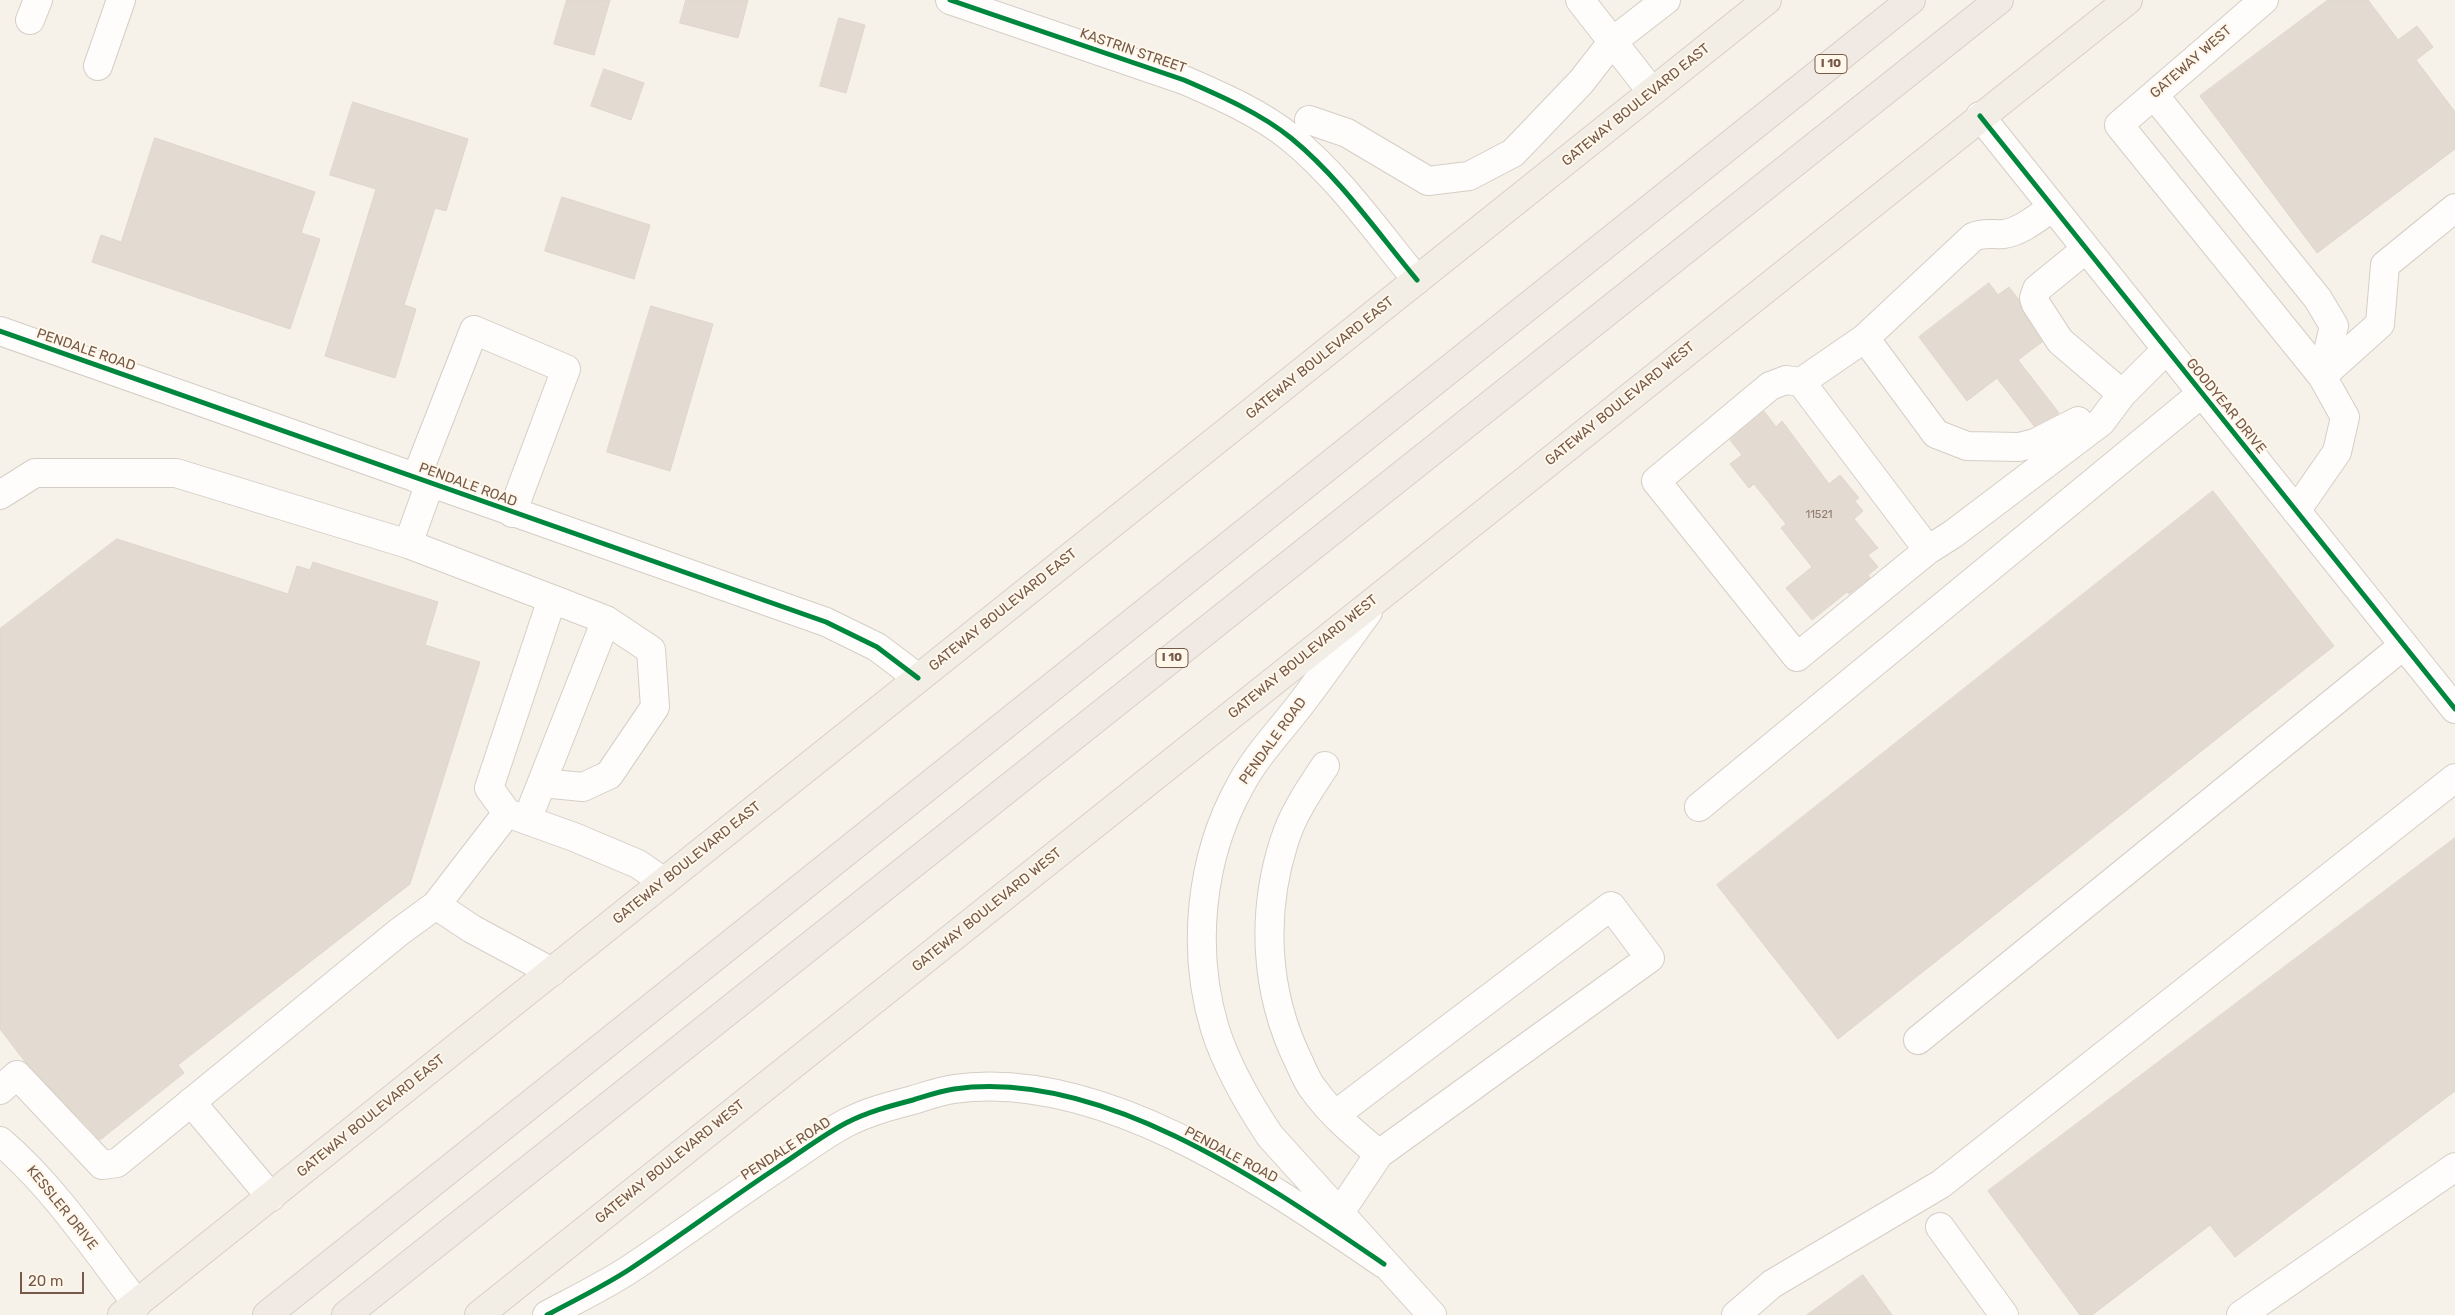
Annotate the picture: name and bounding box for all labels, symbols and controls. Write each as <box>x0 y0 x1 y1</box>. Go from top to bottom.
street label: GATEWAY WEST <box>2147 22 2235 102</box>
street label: KASTRIN STREET <box>1078 25 1188 77</box>
street label: GATEWAY BOULEVARD EAST <box>1559 40 1713 170</box>
road number: I 10 <box>1815 54 1847 74</box>
street label: GATEWAY BOULEVARD EAST <box>1243 293 1397 423</box>
street label: PENDALE ROAD <box>34 325 138 375</box>
street label: GATEWAY BOULEVARD WEST <box>1542 339 1698 469</box>
street label: GOODYEAR DRIVE <box>2182 355 2270 457</box>
street label: PENDALE ROAD <box>417 459 519 511</box>
house number: 11521 <box>1805 508 1833 522</box>
street label: GATEWAY BOULEVARD EAST <box>926 545 1080 675</box>
street label: GATEWAY BOULEVARD WEST <box>1225 592 1381 722</box>
road number: I 10 <box>1156 648 1188 668</box>
street label: PENDALE ROAD <box>1236 694 1310 788</box>
street label: GATEWAY BOULEVARD EAST <box>610 798 764 928</box>
street label: GATEWAY BOULEVARD WEST <box>909 845 1065 975</box>
street label: GATEWAY BOULEVARD EAST <box>294 1051 448 1181</box>
street label: GATEWAY BOULEVARD WEST <box>592 1097 748 1227</box>
street label: PENDALE ROAD <box>738 1114 834 1184</box>
street label: PENDALE ROAD <box>1181 1123 1281 1187</box>
street label: KESSLER DRIVE <box>23 1162 101 1254</box>
scale bar <box>22 1262 86 1294</box>
text: 20 m <box>28 1272 63 1290</box>

